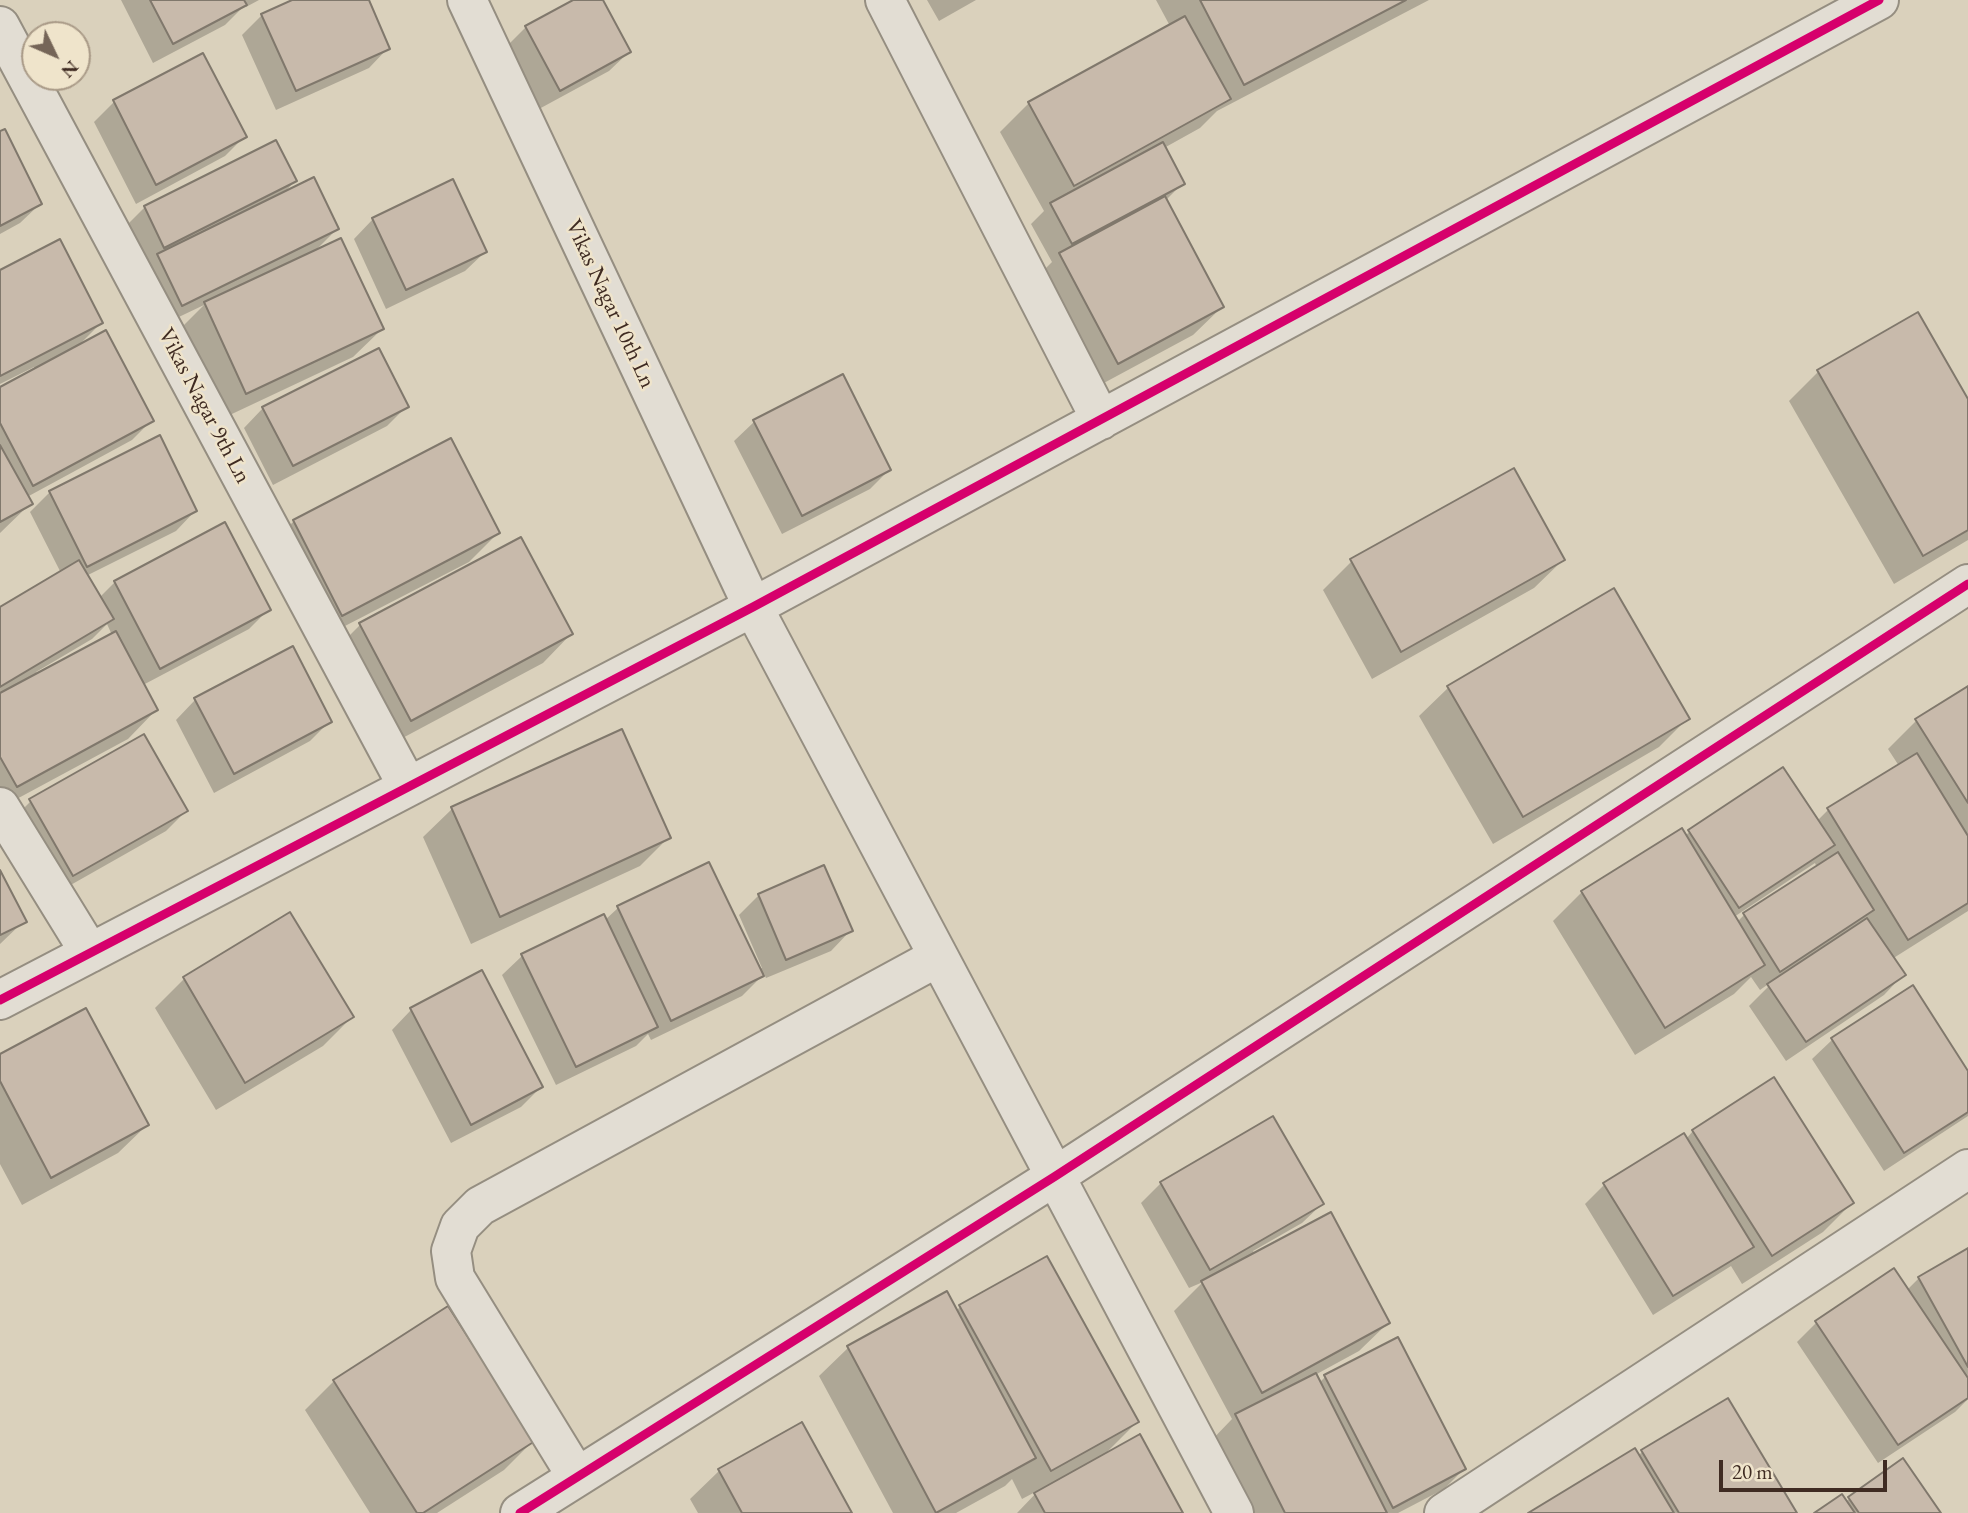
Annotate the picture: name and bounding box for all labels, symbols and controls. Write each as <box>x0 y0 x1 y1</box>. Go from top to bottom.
north arrow <box>21 21 91 91</box>
text: N <box>56 55 84 84</box>
street label: Vikas Nagar 10th Ln <box>559 215 661 393</box>
street label: Vikas Nagar 9th Ln <box>151 324 257 488</box>
scale bar <box>1723 1446 1891 1490</box>
text: 20 m <box>1732 1458 1773 1485</box>

